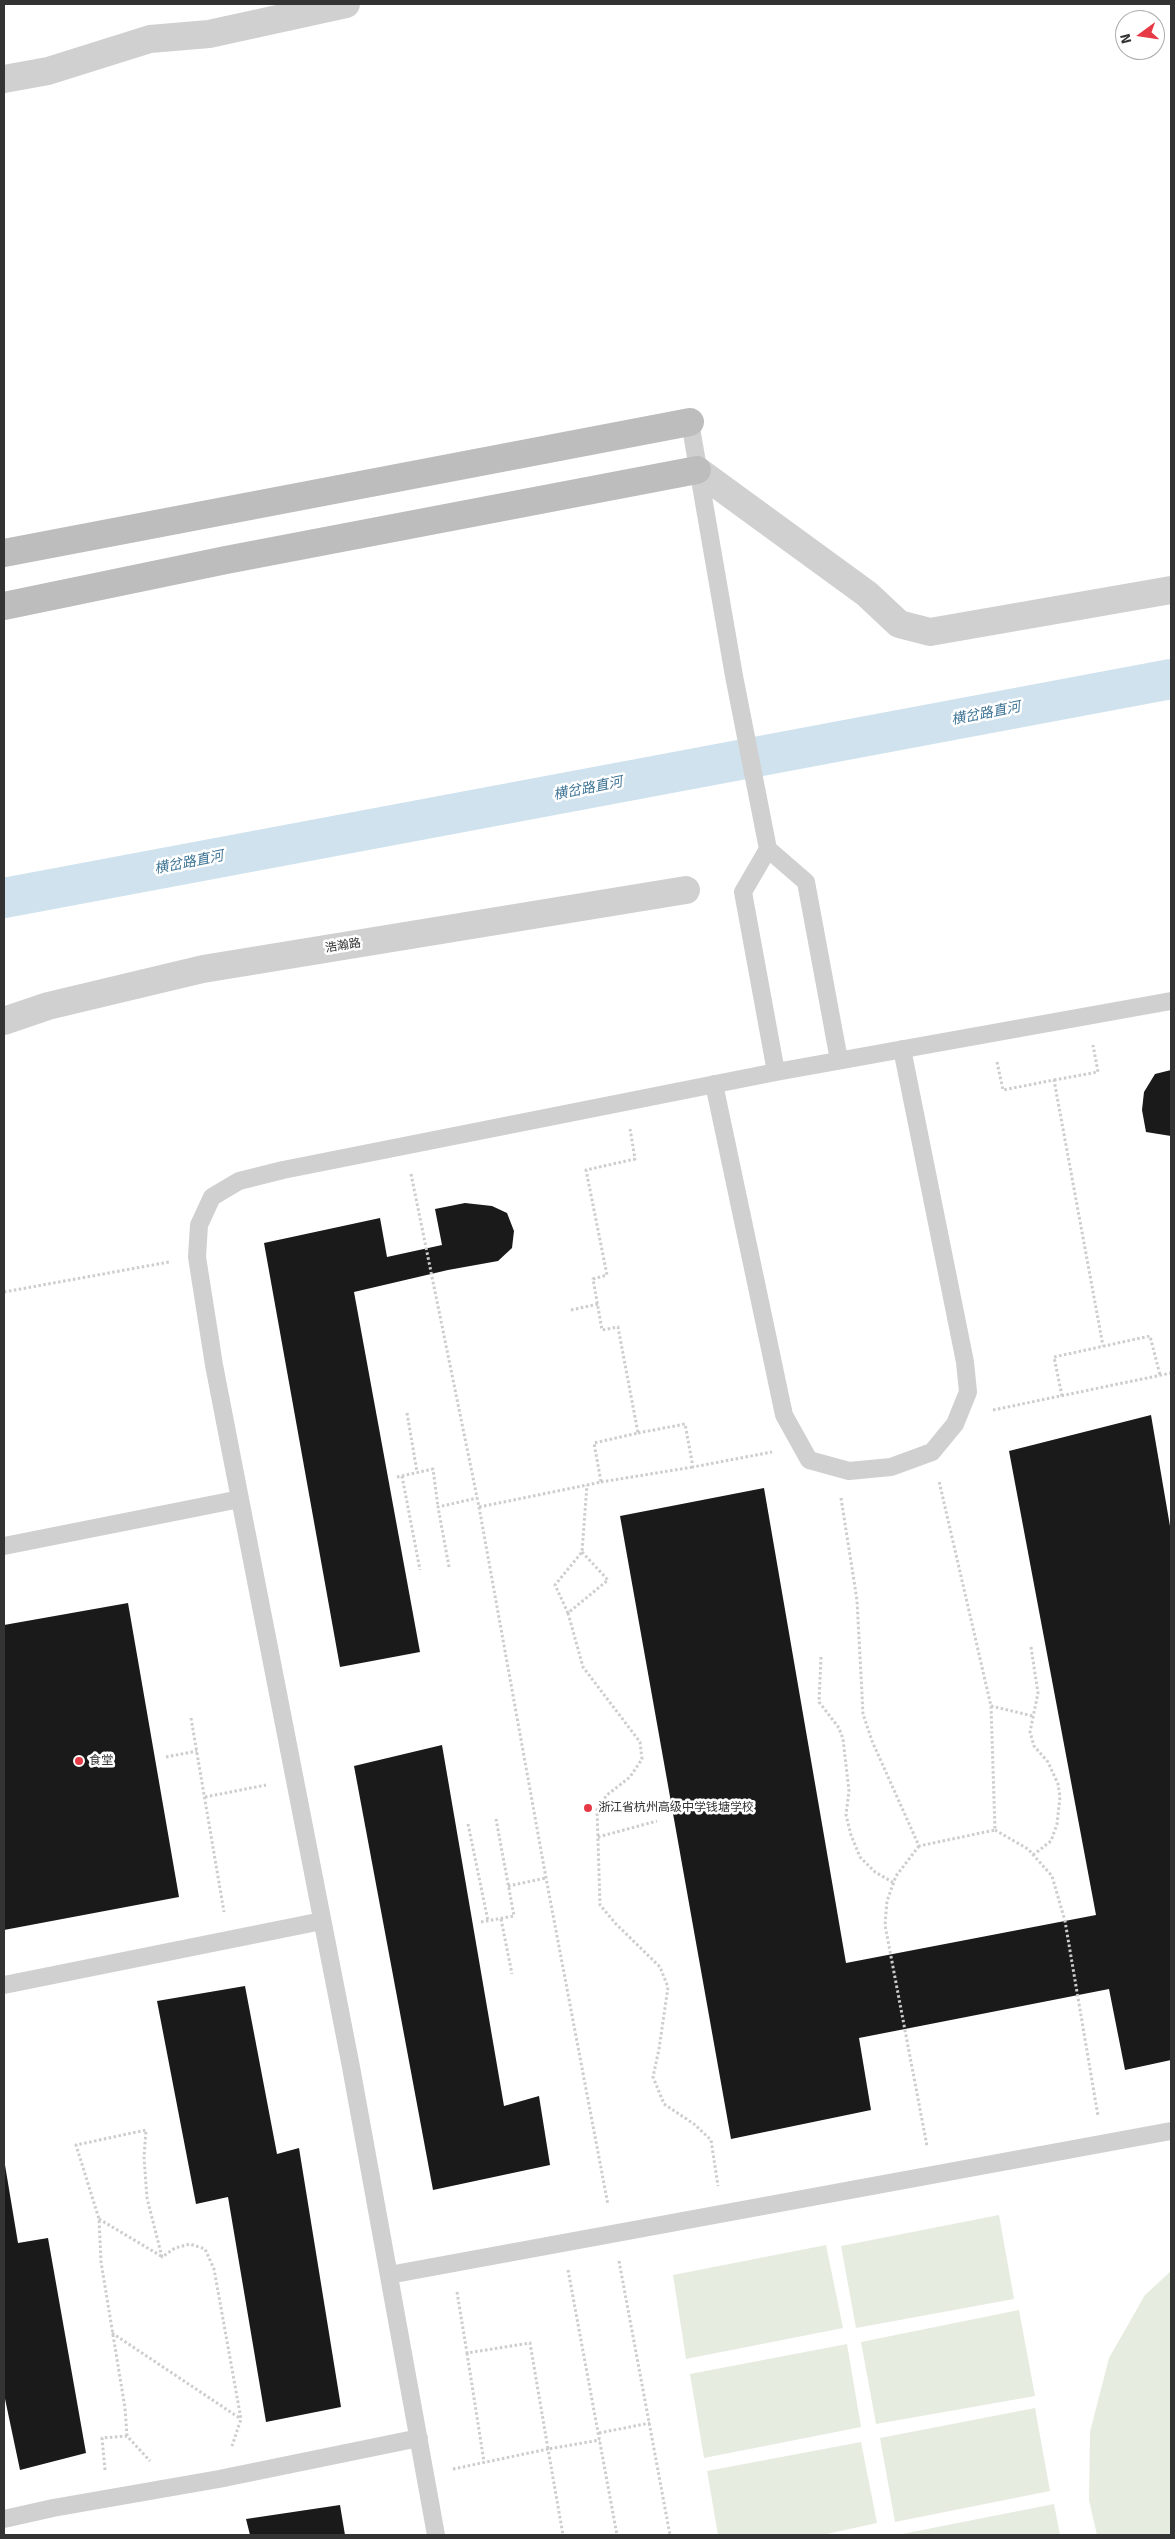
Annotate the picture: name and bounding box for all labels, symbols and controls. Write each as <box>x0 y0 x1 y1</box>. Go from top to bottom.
north arrow <box>1115 10 1165 60</box>
text: N <box>1117 32 1135 45</box>
water label: 横岔路直河 <box>950 699 1022 729</box>
water label: 横岔路直河 <box>552 774 624 804</box>
water label: 横岔路直河 <box>153 848 225 878</box>
street label: 浩瀚路 <box>324 936 362 956</box>
place label: 食堂 <box>89 1754 113 1768</box>
marker: 食堂 <box>73 1755 85 1767</box>
place label: 浙江省杭州高级中学钱塘学校 <box>598 1801 754 1815</box>
marker: 浙江省杭州高级中学钱塘学校 <box>582 1802 594 1814</box>

